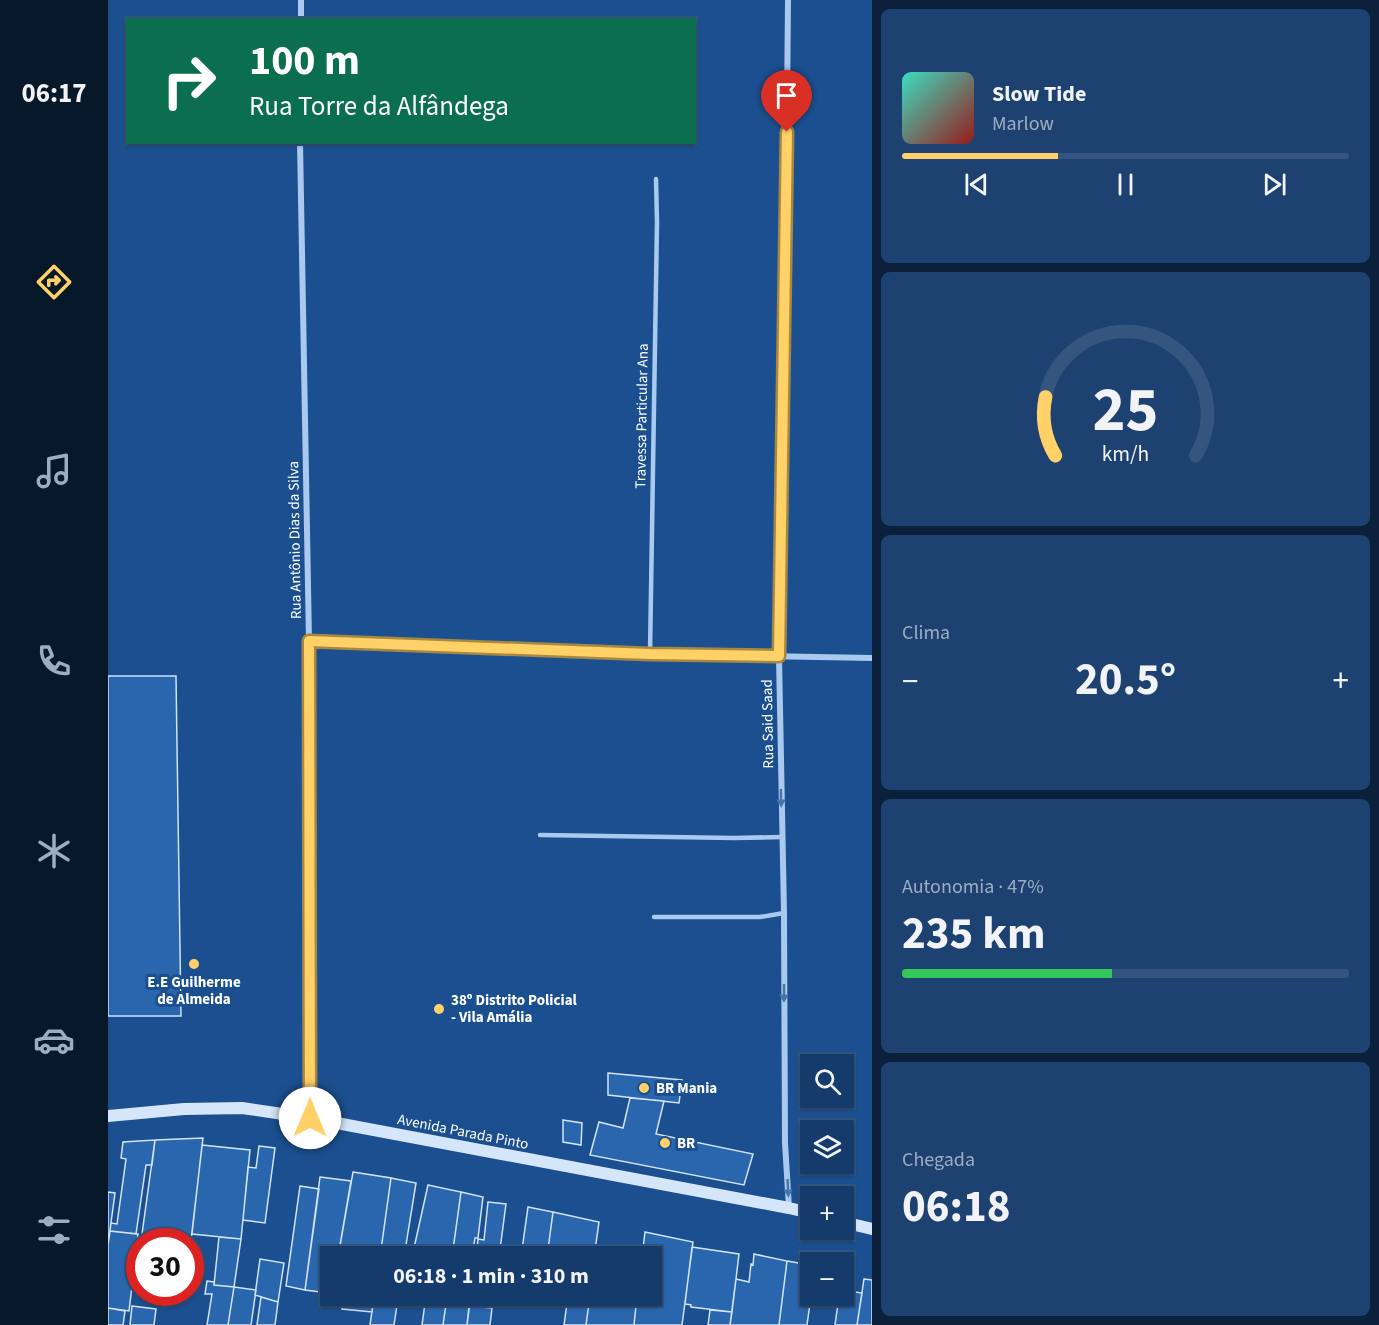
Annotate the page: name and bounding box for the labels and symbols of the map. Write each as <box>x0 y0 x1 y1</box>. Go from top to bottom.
pin <box>761 70 812 132</box>
street label: Travessa Particular Ana <box>630 343 654 489</box>
street label: Rua Antônio Dias da Silva <box>283 461 307 619</box>
street label: Rua Said Saad <box>757 679 779 769</box>
one-way arrow <box>776 789 786 808</box>
marker: E.E Guilherme de Almeida <box>187 957 201 971</box>
place label: E.E Guilherme de Almeida <box>147 972 241 1010</box>
one-way arrow <box>779 984 789 1003</box>
place label: 38º Distrito Policial - Vila Amália <box>451 990 578 1028</box>
marker: 38º Distrito Policial - Vila Amália <box>432 1002 446 1016</box>
place label: BR Mania <box>656 1078 717 1099</box>
marker: BR Mania <box>637 1081 651 1095</box>
position arrow <box>278 1086 342 1150</box>
street label: Avenida Parada Pinto <box>396 1109 530 1155</box>
place label: BR <box>677 1133 695 1154</box>
marker: BR <box>658 1136 672 1150</box>
one-way arrow <box>783 1179 792 1198</box>
speed limit sign: 30 <box>126 1228 204 1306</box>

